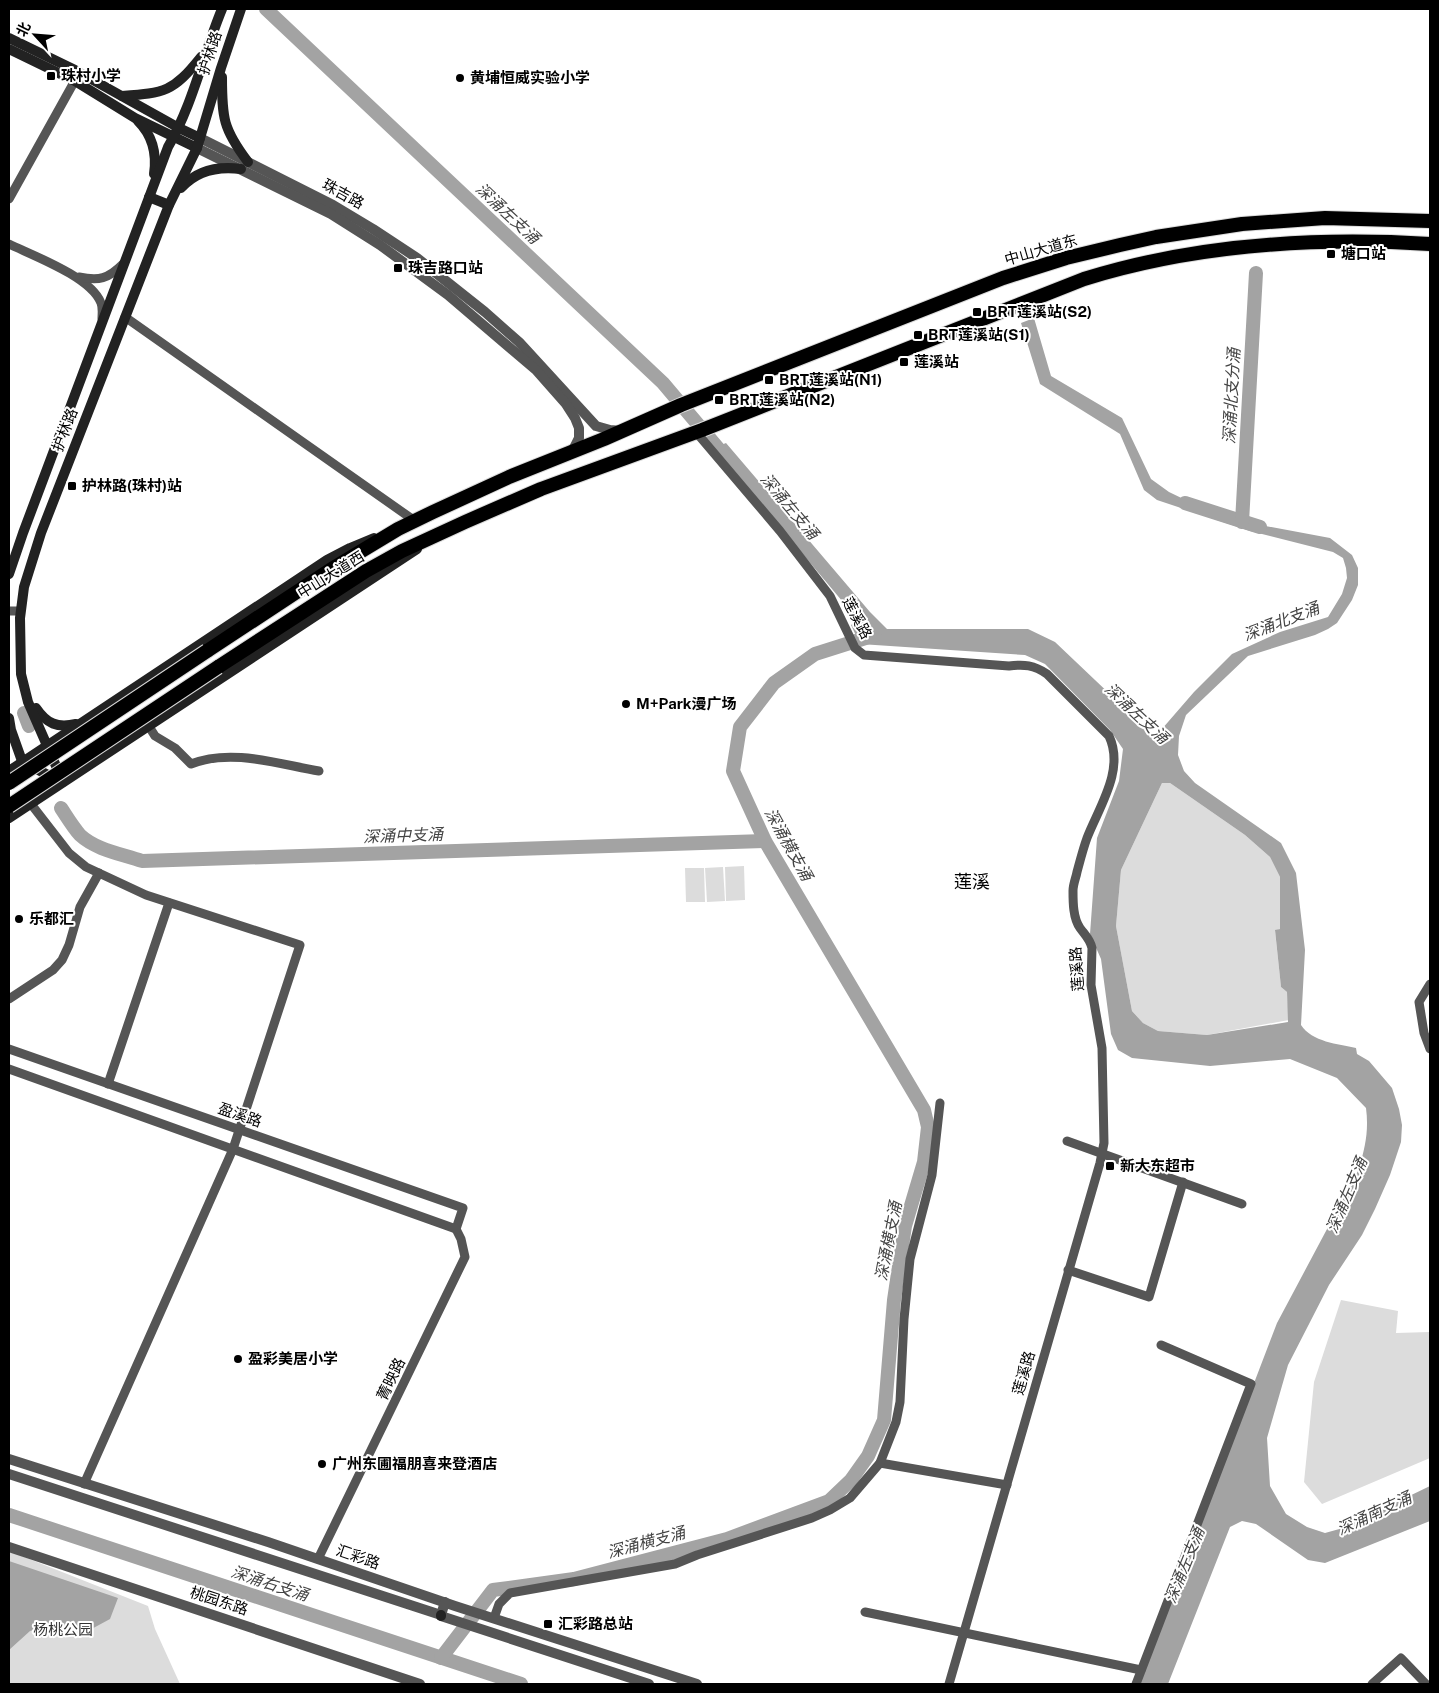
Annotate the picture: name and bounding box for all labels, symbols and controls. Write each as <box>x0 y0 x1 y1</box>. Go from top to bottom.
north arrow <box>10 10 60 60</box>
text: 北 <box>13 20 34 39</box>
street label: 护林路 <box>194 29 225 77</box>
place label: 珠村小学 <box>61 67 121 84</box>
place label: 黄埔恒威实验小学 <box>470 69 590 86</box>
marker: 珠村小学 <box>45 70 57 82</box>
marker: 黄埔恒威实验小学 <box>454 72 466 84</box>
street label: 珠吉路 <box>319 175 367 212</box>
water label: 深涌左支涌 <box>472 179 545 249</box>
street label: 中山大道东 <box>1002 231 1079 268</box>
place label: 塘口站 <box>1341 245 1386 262</box>
marker: 塘口站 <box>1325 248 1337 260</box>
place label: 珠吉路口站 <box>408 259 483 276</box>
marker: 珠吉路口站 <box>392 262 404 274</box>
place label: BRT莲溪站(S2) <box>987 303 1092 320</box>
marker: BRT莲溪站(S2) <box>971 306 983 318</box>
place label: BRT莲溪站(S1) <box>928 326 1030 343</box>
marker: BRT莲溪站(S1) <box>912 329 924 341</box>
water label: 深涌北支分涌 <box>1219 346 1244 444</box>
place label: 莲溪站 <box>914 353 959 370</box>
marker: 莲溪站 <box>898 356 910 368</box>
place label: BRT莲溪站(N1) <box>779 371 882 388</box>
marker: BRT莲溪站(N1) <box>763 374 775 386</box>
place label: BRT莲溪站(N2) <box>729 391 835 408</box>
marker: BRT莲溪站(N2) <box>713 394 725 406</box>
street label: 护林路 <box>49 406 81 454</box>
water label: 深涌左支涌 <box>757 470 824 545</box>
place label: 护林路(珠村)站 <box>82 477 182 494</box>
marker: 护林路(珠村)站 <box>66 480 78 492</box>
street label: 中山大道西 <box>294 547 367 602</box>
street label: 莲溪路 <box>839 594 876 642</box>
water label: 深涌北支涌 <box>1240 598 1324 645</box>
water label: 深涌左支涌 <box>1101 679 1174 749</box>
place label: M+Park漫广场 <box>636 695 737 712</box>
marker: M+Park漫广场 <box>620 698 632 710</box>
water label: 深涌横支涌 <box>761 805 817 886</box>
water label: 深涌中支涌 <box>363 825 445 846</box>
district label: 莲溪 <box>954 871 990 892</box>
place label: 乐都汇 <box>29 910 74 927</box>
marker: 乐都汇 <box>13 913 25 925</box>
street label: 莲溪路 <box>1066 946 1087 992</box>
street label: 盈溪路 <box>216 1099 264 1130</box>
water label: 深涌左支涌 <box>1322 1153 1372 1236</box>
place label: 新大东超市 <box>1120 1157 1195 1174</box>
marker: 新大东超市 <box>1104 1160 1116 1172</box>
water label: 深涌横支涌 <box>872 1198 906 1282</box>
street label: 莲溪路 <box>1009 1349 1038 1397</box>
place label: 盈彩美居小学 <box>248 1350 338 1367</box>
marker: 盈彩美居小学 <box>232 1353 244 1365</box>
street label: 菁映路 <box>373 1355 408 1403</box>
place label: 广州东圃福朋喜来登酒店 <box>332 1455 497 1472</box>
marker: 广州东圃福朋喜来登酒店 <box>316 1458 328 1470</box>
water label: 深涌南支涌 <box>1334 1487 1416 1539</box>
water label: 深涌横支涌 <box>605 1522 689 1562</box>
water label: 深涌左支涌 <box>1161 1523 1209 1606</box>
street label: 汇彩路 <box>334 1541 382 1572</box>
water label: 深涌右支涌 <box>229 1562 313 1605</box>
street label: 桃园东路 <box>188 1583 250 1618</box>
place label: 汇彩路总站 <box>558 1615 633 1632</box>
marker: 汇彩路总站 <box>542 1618 554 1630</box>
park label: 杨桃公园 <box>33 1621 93 1638</box>

